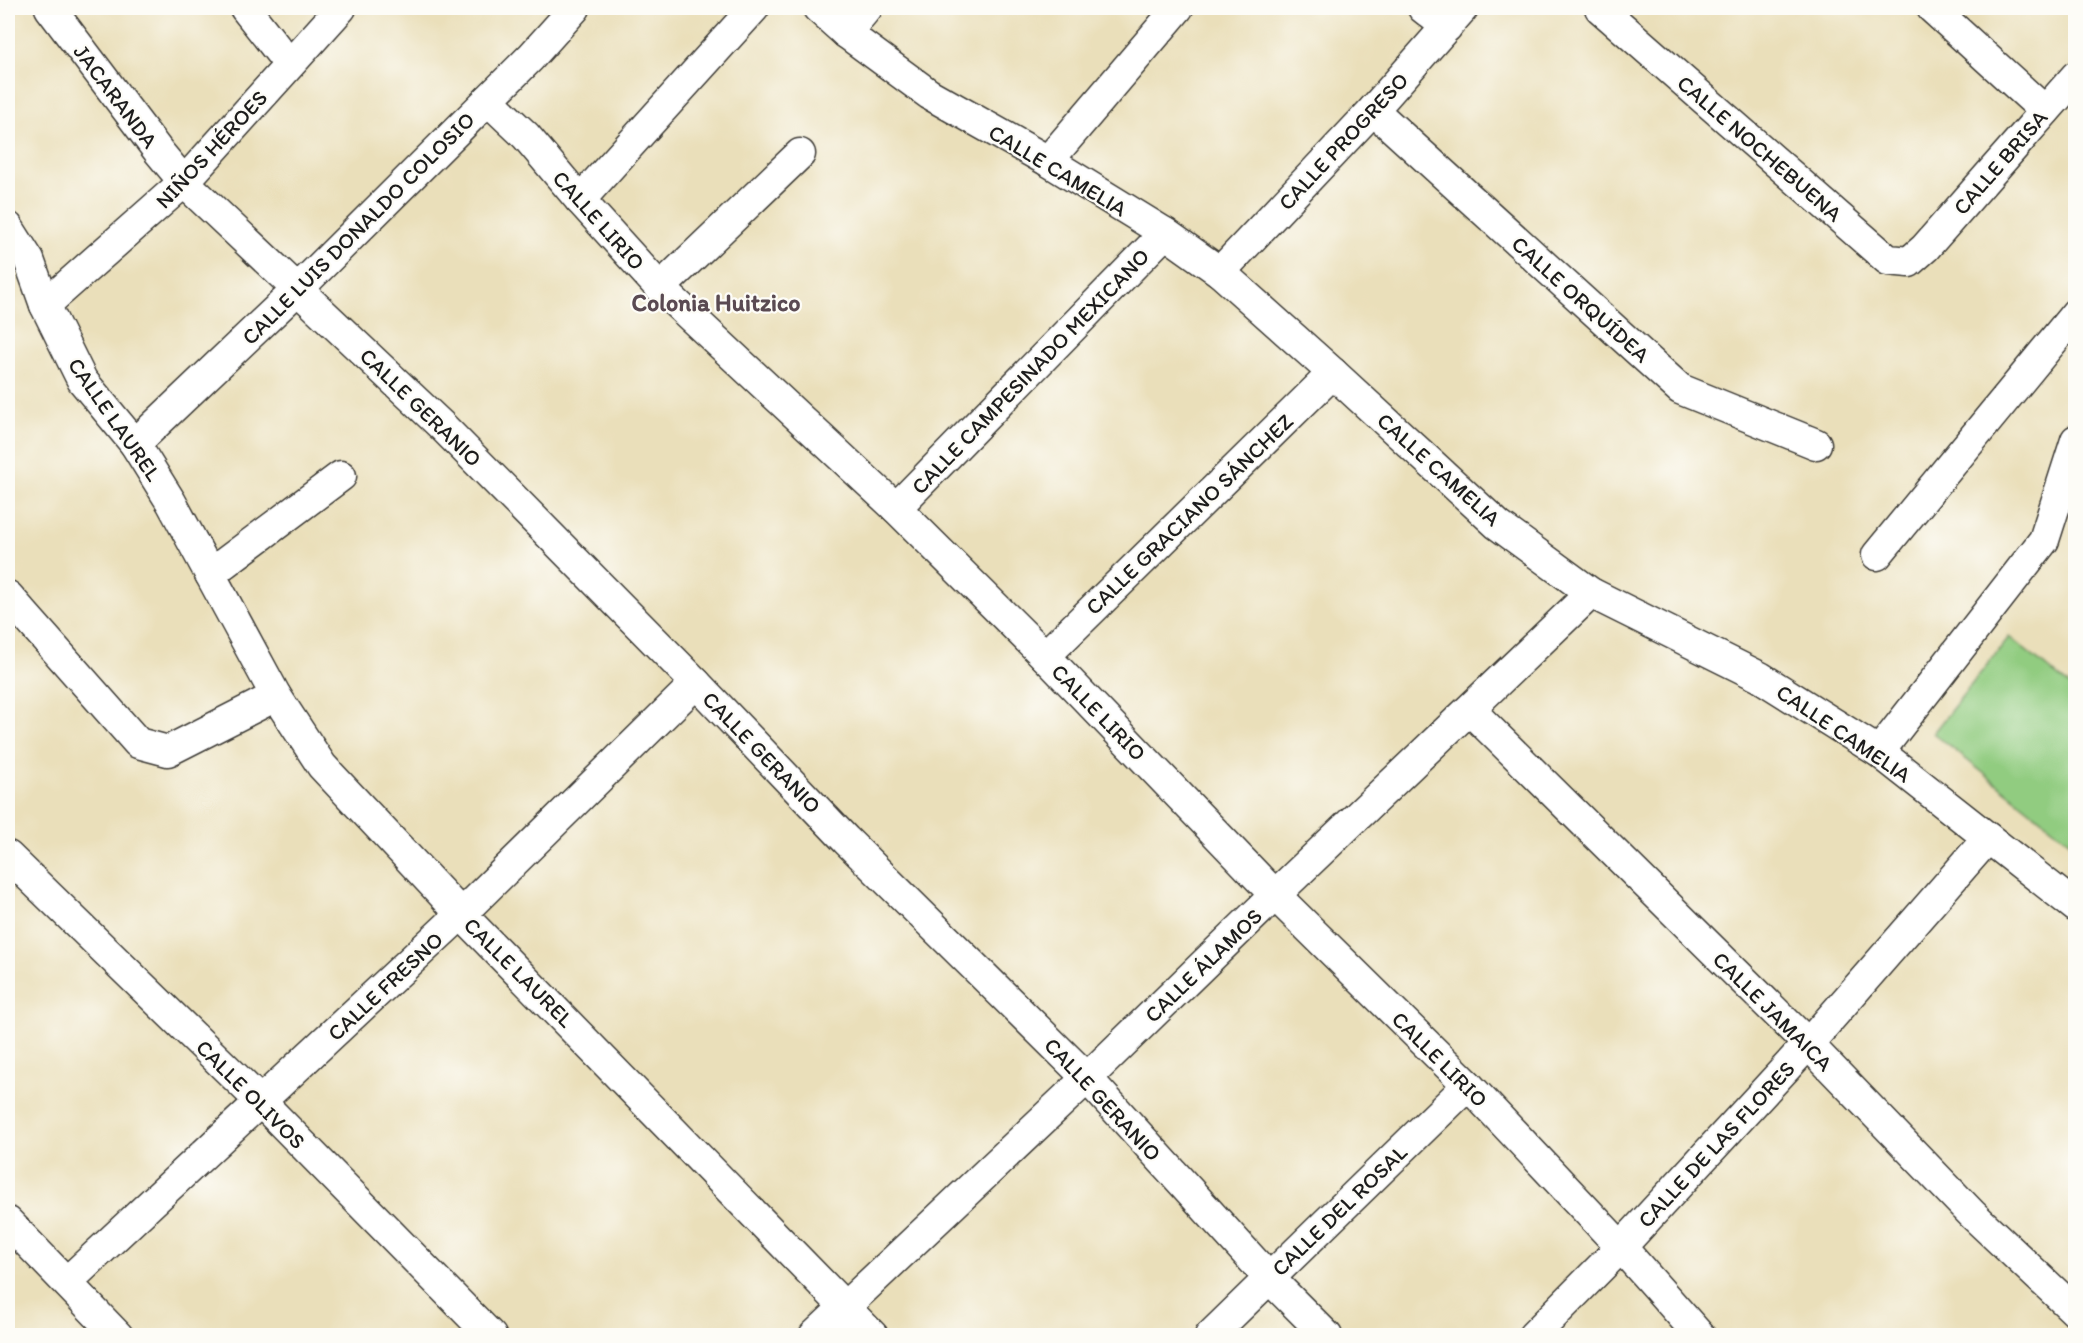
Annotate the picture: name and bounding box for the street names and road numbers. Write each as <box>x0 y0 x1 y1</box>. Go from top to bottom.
street label: JACARANDA <box>68 39 163 154</box>
street label: CALLE PROGRESO <box>1273 67 1414 216</box>
street label: CALLE NOCHEBUENA <box>1672 69 1848 227</box>
street label: NIÑOS HÉROES <box>150 84 273 214</box>
street label: CALLE BRISA <box>1947 104 2053 220</box>
street label: CALLE LUIS DONALDO COLOSIO <box>236 106 480 350</box>
street label: CALLE CAMELIA <box>984 118 1132 222</box>
street label: CALLE LIRIO <box>547 165 650 276</box>
street label: CALLE ORQUÍDEA <box>1506 230 1655 368</box>
street label: CALLE CAMPESINADO MEXICANO <box>906 243 1155 500</box>
street label: CALLE GERANIO <box>354 342 487 472</box>
street label: CALLE LAUREL <box>62 352 167 486</box>
street label: CALLE CAMELIA <box>1371 407 1506 532</box>
street label: CALLE GRACIANO SÁNCHEZ <box>1080 408 1299 621</box>
street label: CALLE LIRIO <box>1046 658 1152 767</box>
street label: CALLE CAMELIA <box>1771 678 1916 788</box>
street label: CALLE GERANIO <box>697 686 827 819</box>
street label: CALLE ÁLAMOS <box>1139 902 1268 1028</box>
street label: CALLE LAUREL <box>458 912 579 1033</box>
street label: CALLE FRESNO <box>322 926 449 1047</box>
street label: CALLE JAMAICA <box>1707 946 1838 1077</box>
street label: CALLE LIRIO <box>1386 1006 1493 1113</box>
street label: CALLE GERANIO <box>1038 1032 1167 1167</box>
street label: CALLE OLIVOS <box>190 1034 311 1155</box>
street label: CALLE DE LAS FLORES <box>1632 1055 1801 1233</box>
street label: CALLE DEL ROSAL <box>1266 1139 1413 1282</box>

